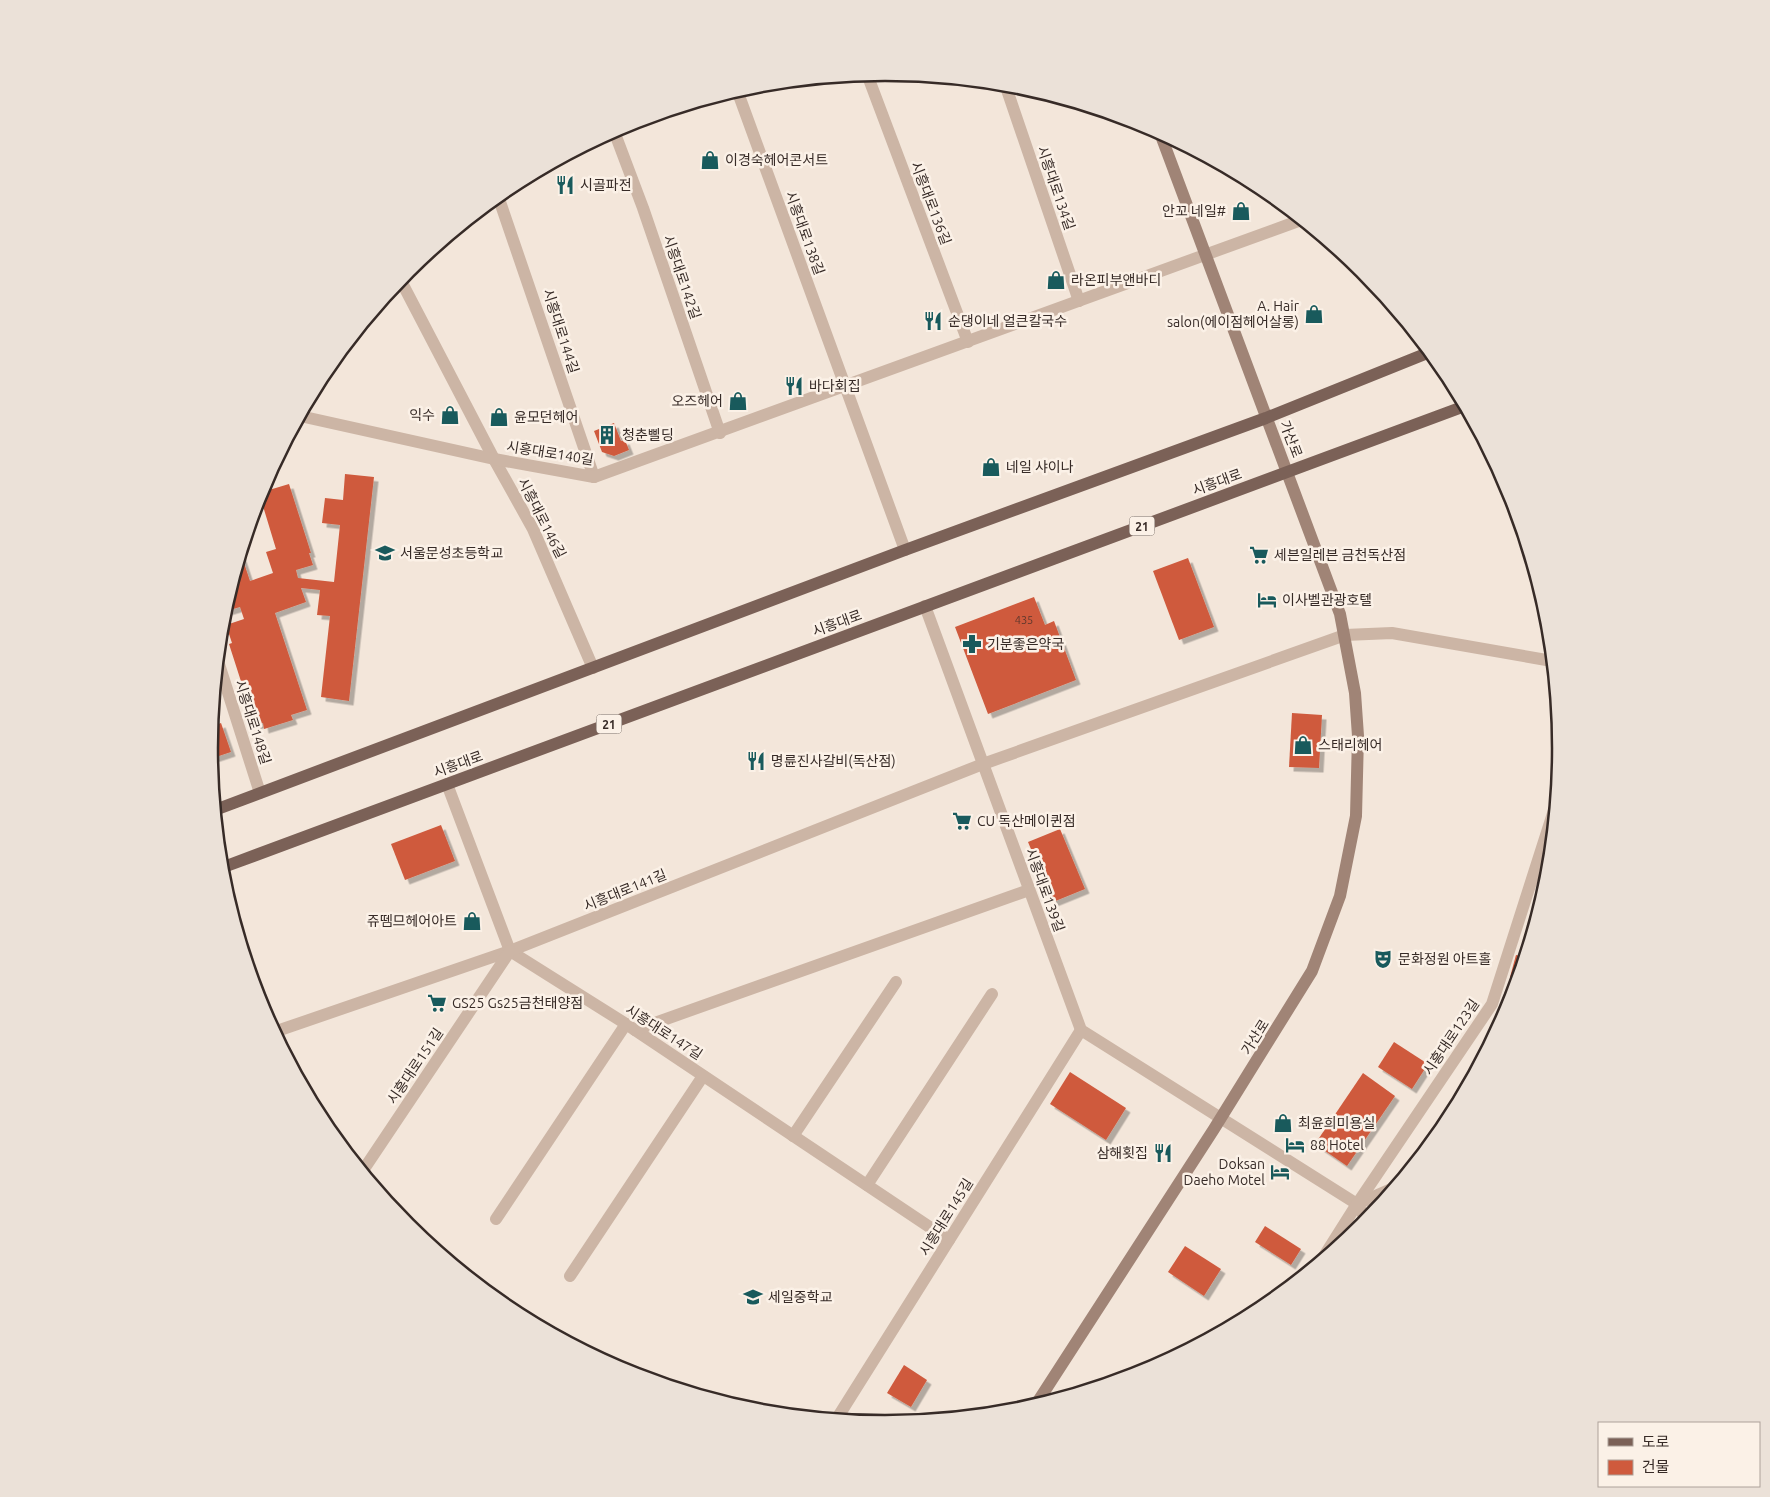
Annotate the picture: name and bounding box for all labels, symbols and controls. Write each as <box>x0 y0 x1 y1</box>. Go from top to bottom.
street label: 시흥대로134길 <box>1034 144 1078 232</box>
shop icon: 이경숙헤어콘서트 <box>699 149 721 171</box>
place label: 이경숙헤어콘서트 <box>725 152 828 168</box>
street label: 시흥대로136길 <box>908 159 954 247</box>
restaurant icon: 시골파전 <box>554 174 576 196</box>
place label: 시골파전 <box>580 177 632 193</box>
street label: 시흥대로138길 <box>782 189 828 277</box>
shop icon: 안꼬 네일# <box>1230 200 1252 222</box>
place label: 안꼬 네일# <box>1162 203 1226 219</box>
street label: 시흥대로142길 <box>660 233 704 321</box>
shop icon: 라온피부앤바디 <box>1045 269 1067 291</box>
place label: 라온피부앤바디 <box>1071 272 1161 288</box>
street label: 시흥대로144길 <box>540 287 582 375</box>
place label: A. Hair salon(에이점헤어살롱) <box>1167 298 1300 330</box>
shop icon: A. Hair salon(에이점헤어살롱) <box>1303 303 1325 325</box>
restaurant icon: 순댕이네 얼큰칼국수 <box>922 310 944 332</box>
place label: 순댕이네 얼큰칼국수 <box>948 313 1067 329</box>
restaurant icon: 바다회집 <box>783 375 805 397</box>
place label: 바다회집 <box>809 378 861 394</box>
shop icon: 오즈헤어 <box>727 390 749 412</box>
place label: 오즈헤어 <box>671 393 723 409</box>
shop icon: 익수 <box>439 404 461 426</box>
shop icon: 윤모던헤어 <box>488 406 510 428</box>
place label: 익수 <box>409 407 435 423</box>
place label: 윤모던헤어 <box>514 409 578 425</box>
street label: 가산로 <box>1277 418 1305 460</box>
building icon: 청춘삘딩 <box>596 424 618 446</box>
place label: 청춘삘딩 <box>622 427 674 443</box>
street label: 시흥대로140길 <box>505 438 595 468</box>
shop icon: 네일 샤이나 <box>980 456 1002 478</box>
place label: 네일 샤이나 <box>1006 459 1074 475</box>
street label: 시흥대로 <box>1190 466 1244 498</box>
street label: 시흥대로146길 <box>515 475 569 561</box>
road number: 21 <box>1130 516 1154 536</box>
school or university icon: 서울문성초등학교 <box>374 542 396 564</box>
supermarket icon: 세븐일레븐 금천독산점 <box>1248 544 1270 566</box>
place label: 서울문성초등학교 <box>400 545 503 561</box>
place label: 세븐일레븐 금천독산점 <box>1274 547 1406 563</box>
hotel icon: 이사벨관광호텔 <box>1256 589 1278 611</box>
place label: 이사벨관광호텔 <box>1282 592 1372 608</box>
street label: 시흥대로 <box>810 607 864 639</box>
house number: 435 <box>1015 614 1033 626</box>
pharmacy icon: 기분좋은약국 <box>961 633 983 655</box>
place label: 기분좋은약국 <box>987 636 1064 652</box>
street label: 시흥대로148길 <box>232 678 274 766</box>
road number: 21 <box>596 714 622 734</box>
shop icon: 스태리헤어 <box>1292 734 1314 756</box>
place label: 스태리헤어 <box>1318 737 1382 753</box>
street label: 시흥대로 <box>431 748 485 780</box>
restaurant icon: 명륜진사갈비(독산점) <box>745 750 767 772</box>
place label: 명륜진사갈비(독산점) <box>771 753 896 769</box>
supermarket icon: CU 독산메이퀸점 <box>951 810 973 832</box>
place label: CU 독산메이퀸점 <box>977 813 1076 829</box>
street label: 시흥대로139길 <box>1022 846 1068 934</box>
street label: 시흥대로141길 <box>581 866 669 914</box>
shop icon: 쥬뗌므헤어아트 <box>461 910 483 932</box>
place label: 쥬뗌므헤어아트 <box>367 913 457 929</box>
theatre icon: 문화정원 아트홀 <box>1372 948 1394 970</box>
place label: 문화정원 아트홀 <box>1398 951 1491 967</box>
supermarket icon: GS25 Gs25금천태양점 <box>426 992 448 1014</box>
place label: GS25 Gs25금천태양점 <box>452 995 583 1011</box>
street label: 시흥대로123길 <box>1420 996 1482 1078</box>
street label: 시흥대로147길 <box>623 1001 705 1063</box>
street label: 가산로 <box>1238 1016 1272 1058</box>
street label: 시흥대로151길 <box>384 1025 446 1107</box>
shop icon: 최윤희미용실 <box>1272 1112 1294 1134</box>
place label: 최윤희미용실 <box>1298 1115 1375 1131</box>
hotel icon: 88 Hotel <box>1284 1134 1306 1156</box>
place label: 88 Hotel <box>1310 1137 1364 1153</box>
restaurant icon: 삼해횟집 <box>1152 1142 1174 1164</box>
place label: 삼해횟집 <box>1096 1145 1148 1161</box>
place label: Doksan Daeho Motel <box>1184 1156 1265 1188</box>
hotel icon: Doksan Daeho Motel <box>1269 1161 1291 1183</box>
street label: 시흥대로145길 <box>916 1175 976 1259</box>
school or university icon: 세일중학교 <box>742 1286 764 1308</box>
place label: 세일중학교 <box>768 1289 833 1305</box>
legend <box>1598 1422 1760 1487</box>
text: 도로 <box>1642 1433 1670 1450</box>
text: 건물 <box>1642 1458 1670 1475</box>

